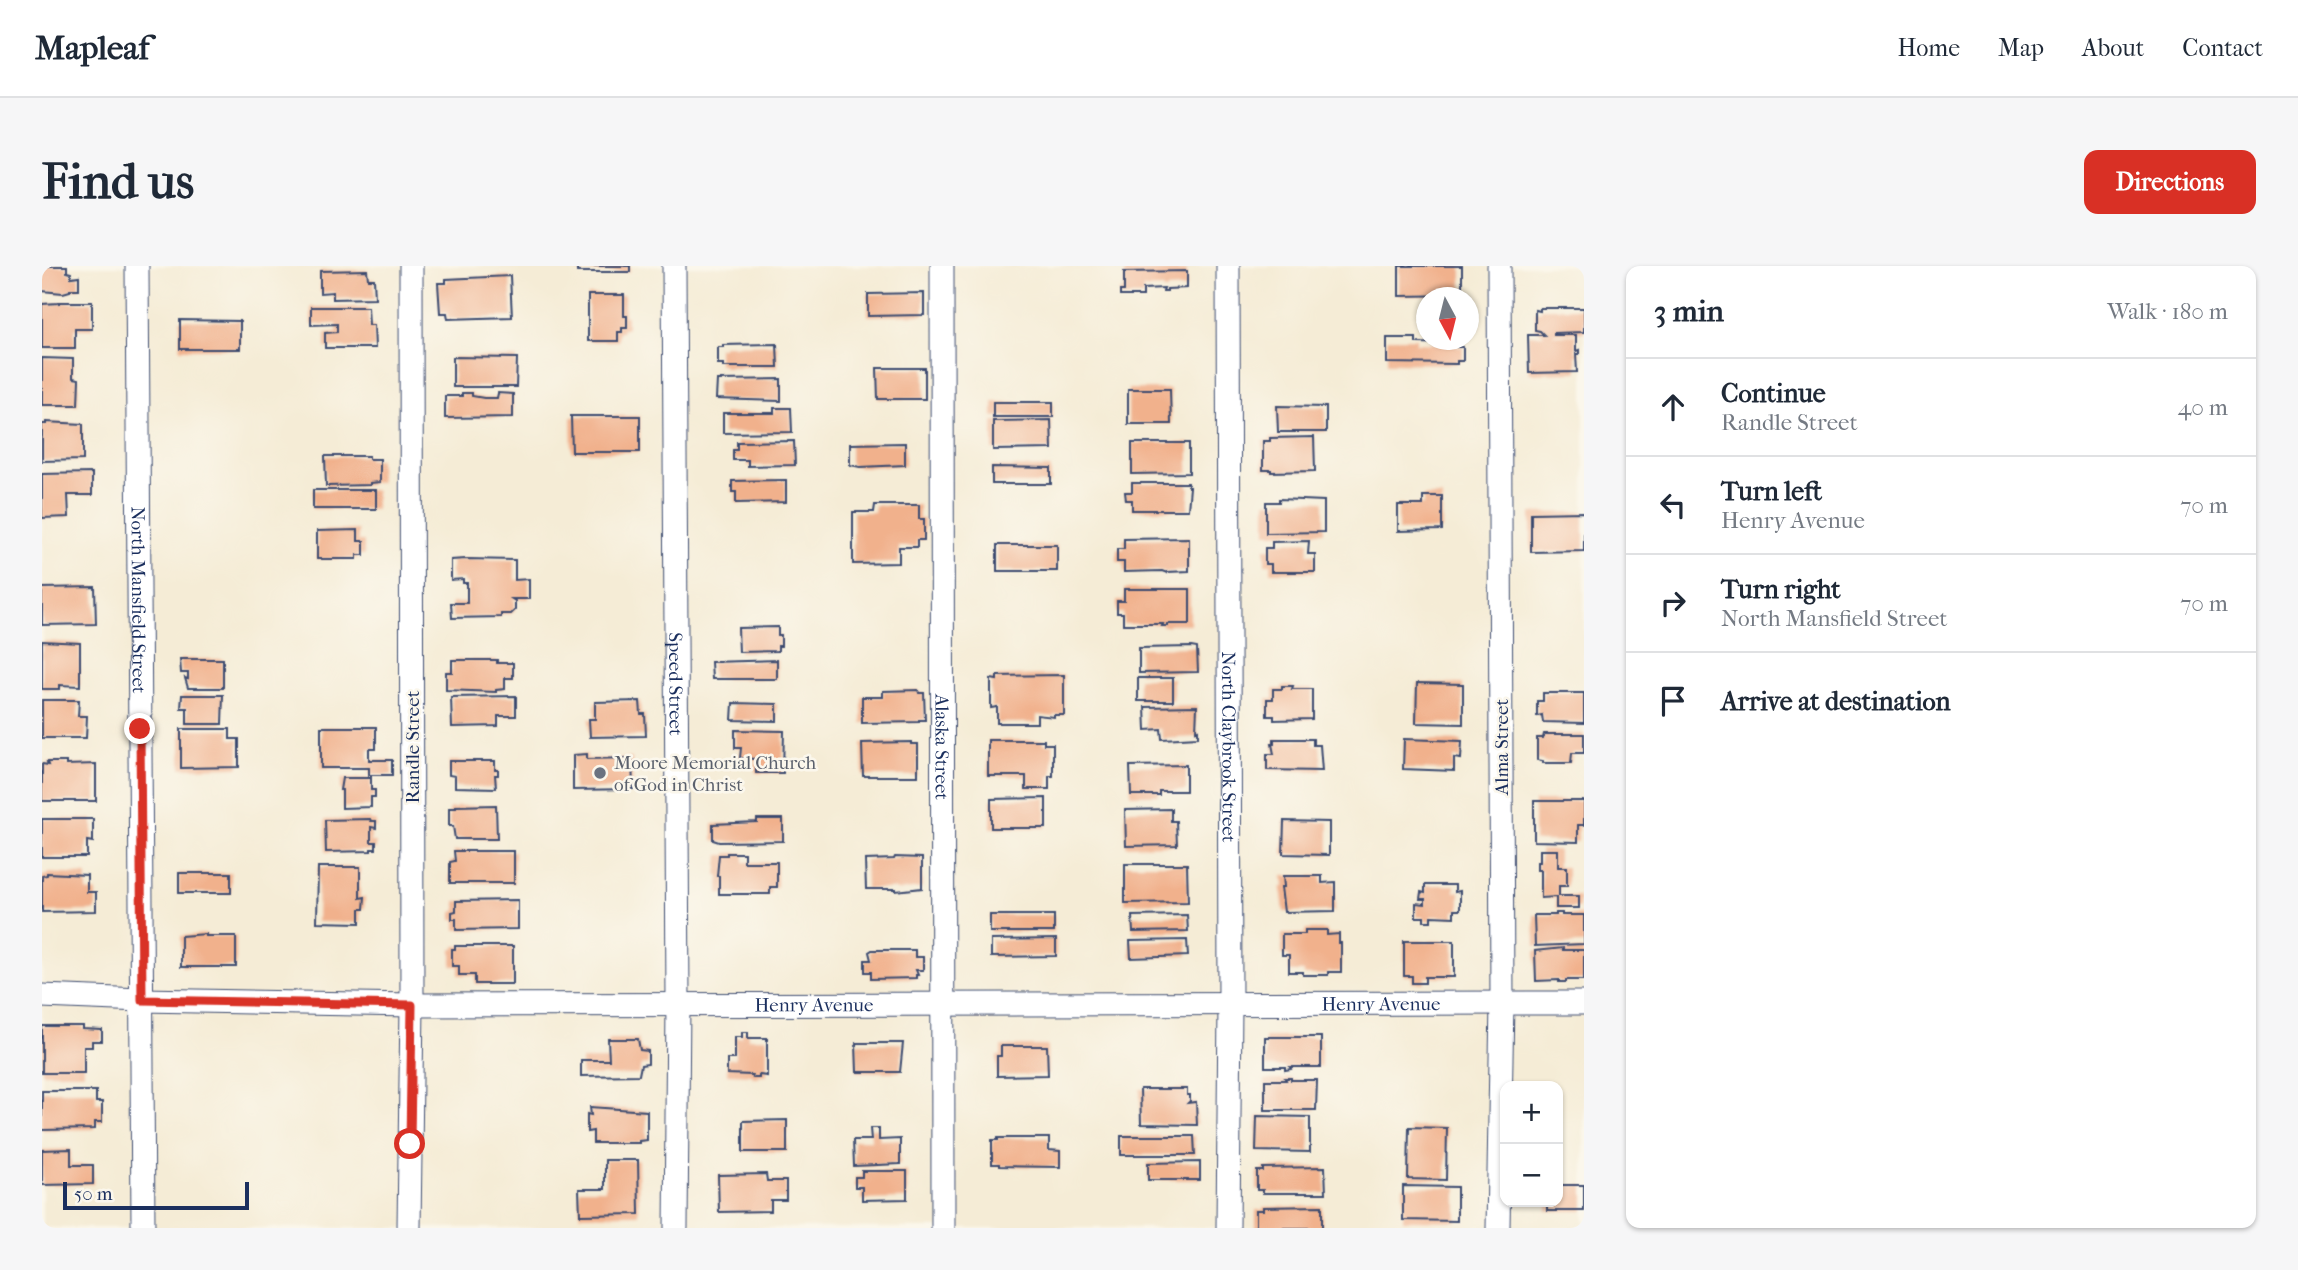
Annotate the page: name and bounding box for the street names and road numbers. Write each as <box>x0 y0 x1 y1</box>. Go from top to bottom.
street label: North Mansfield Street <box>126 506 150 694</box>
street label: Speed Street <box>664 632 687 736</box>
street label: North Claybrook Street <box>1217 651 1240 843</box>
street label: Randle Street <box>402 690 424 803</box>
street label: Alaska Street <box>930 693 953 800</box>
street label: Alma Street <box>1491 699 1513 796</box>
street label: Henry Avenue <box>1321 993 1440 1015</box>
street label: Henry Avenue <box>754 994 873 1016</box>

